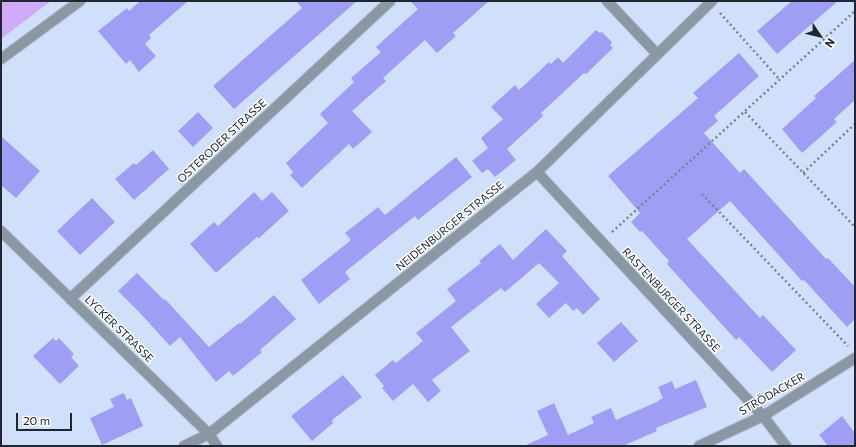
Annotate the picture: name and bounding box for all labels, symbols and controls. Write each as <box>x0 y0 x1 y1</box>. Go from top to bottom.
north arrow <box>800 16 840 56</box>
text: N <box>823 36 838 50</box>
street label: OSTERODER STRASSE <box>175 96 269 186</box>
street label: NEIDENBURGER STRASSE <box>393 178 507 274</box>
street label: RASTENBURGER STRASSE <box>619 245 723 355</box>
street label: LYCKER STRASSE <box>82 293 156 365</box>
street label: STRÖDACKER <box>737 370 807 418</box>
scale bar <box>18 405 74 431</box>
text: 20 m <box>23 413 50 427</box>

